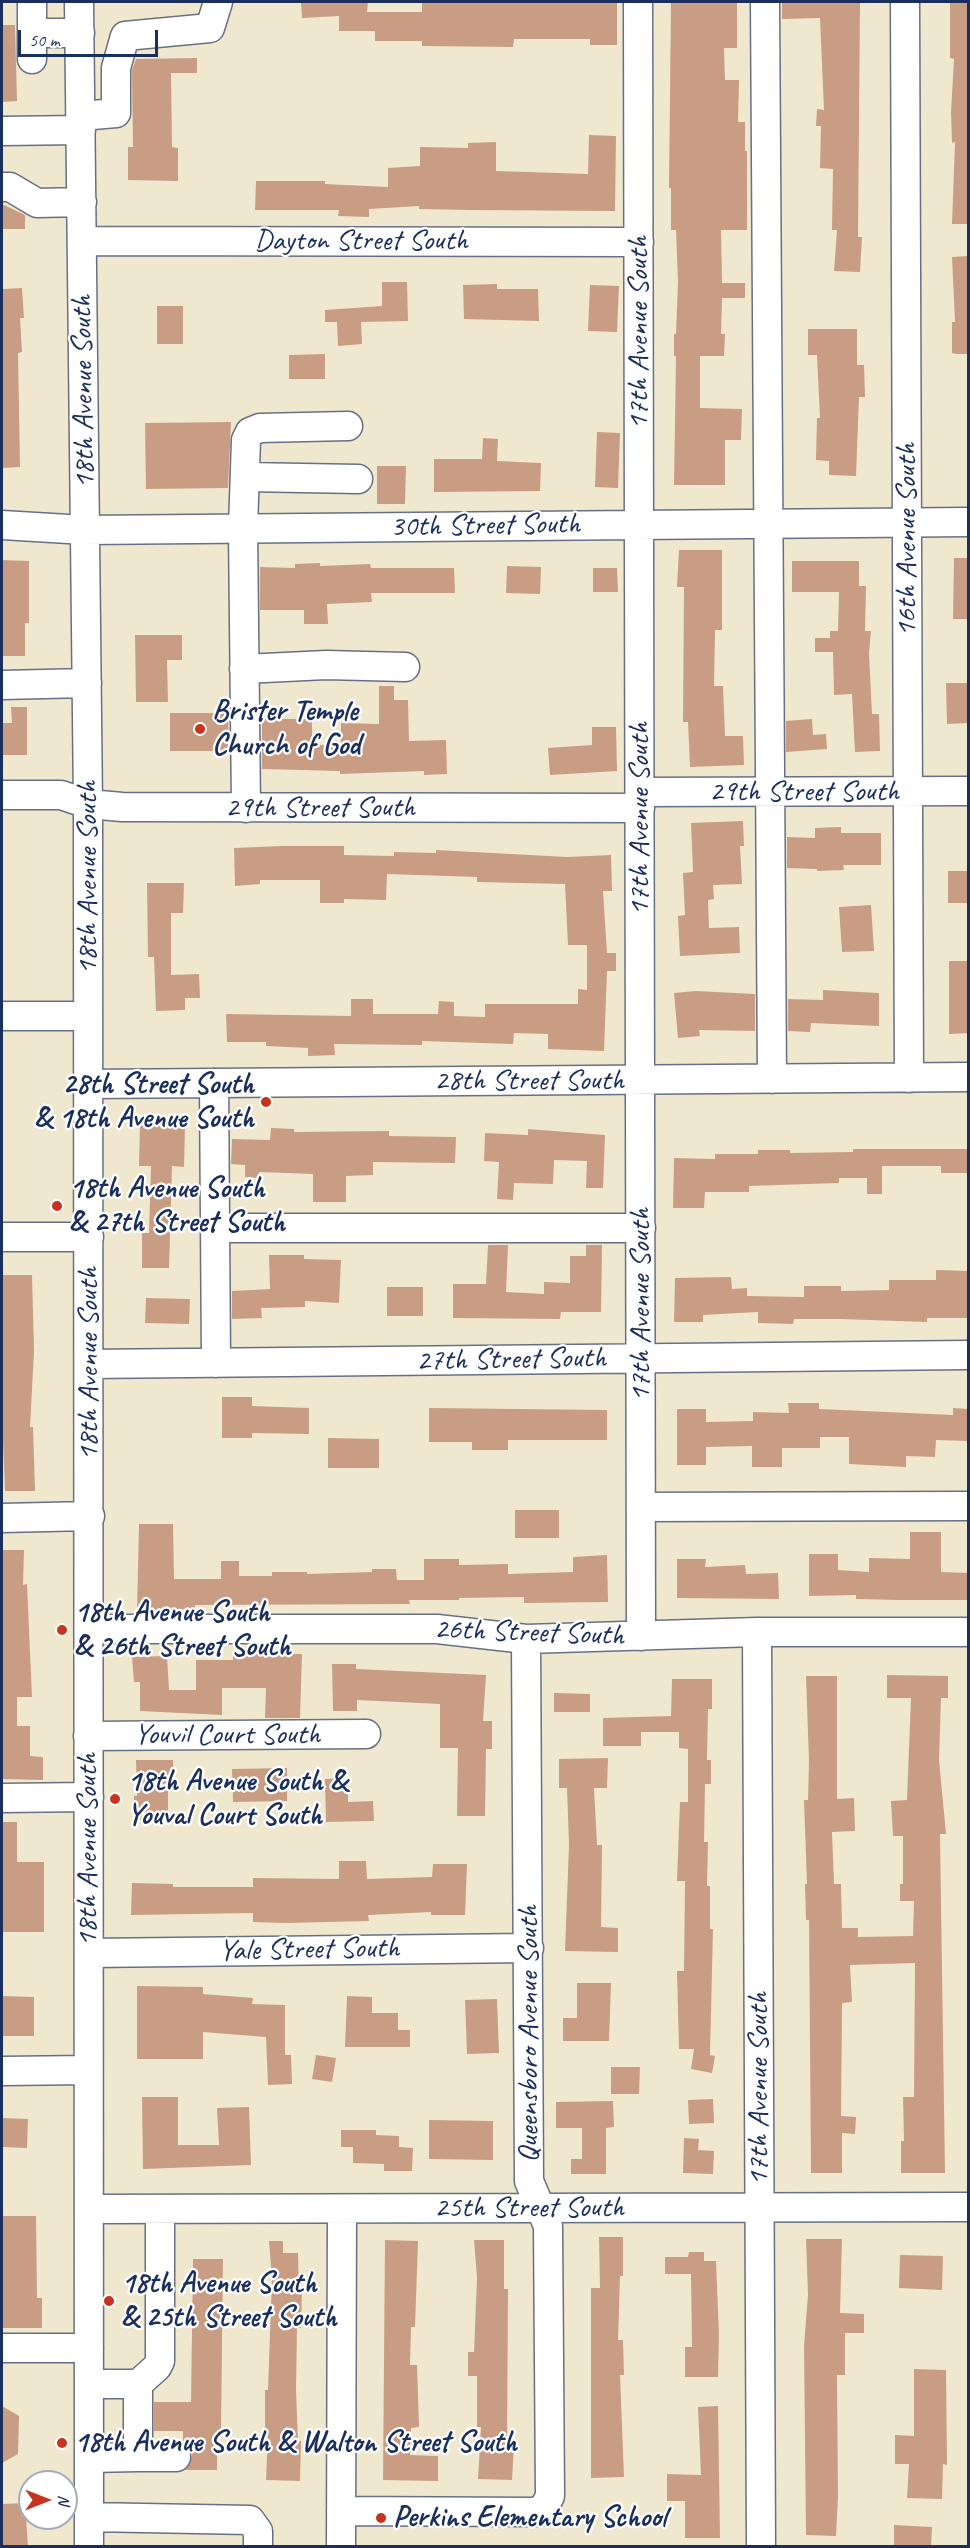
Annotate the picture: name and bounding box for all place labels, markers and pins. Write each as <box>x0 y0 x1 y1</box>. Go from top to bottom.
place label: Brister Temple Church of God <box>212 694 360 764</box>
marker: Brister Temple Church of God <box>193 722 207 736</box>
place label: 28th Street South & 18th Avenue South <box>34 1067 254 1138</box>
marker: 28th Street South & 18th Avenue South <box>259 1095 273 1109</box>
place label: 18th Avenue South & 27th Street South <box>69 1171 285 1242</box>
marker: 18th Avenue South & 27th Street South <box>50 1199 64 1213</box>
place label: 18th Avenue South & 26th Street South <box>74 1595 291 1666</box>
marker: 18th Avenue South & 26th Street South <box>55 1623 69 1637</box>
place label: 18th Avenue South & Youval Court South <box>127 1764 347 1834</box>
marker: 18th Avenue South & Youval Court South <box>108 1792 122 1806</box>
place label: 18th Avenue South & 25th Street South <box>121 2266 337 2336</box>
marker: 18th Avenue South & 25th Street South <box>102 2294 116 2308</box>
place label: 18th Avenue South & Walton Street South <box>74 2425 517 2461</box>
marker: 18th Avenue South & Walton Street South <box>55 2436 69 2450</box>
place label: Perkins Elementary School <box>393 2500 666 2536</box>
marker: Perkins Elementary School <box>374 2511 388 2525</box>

